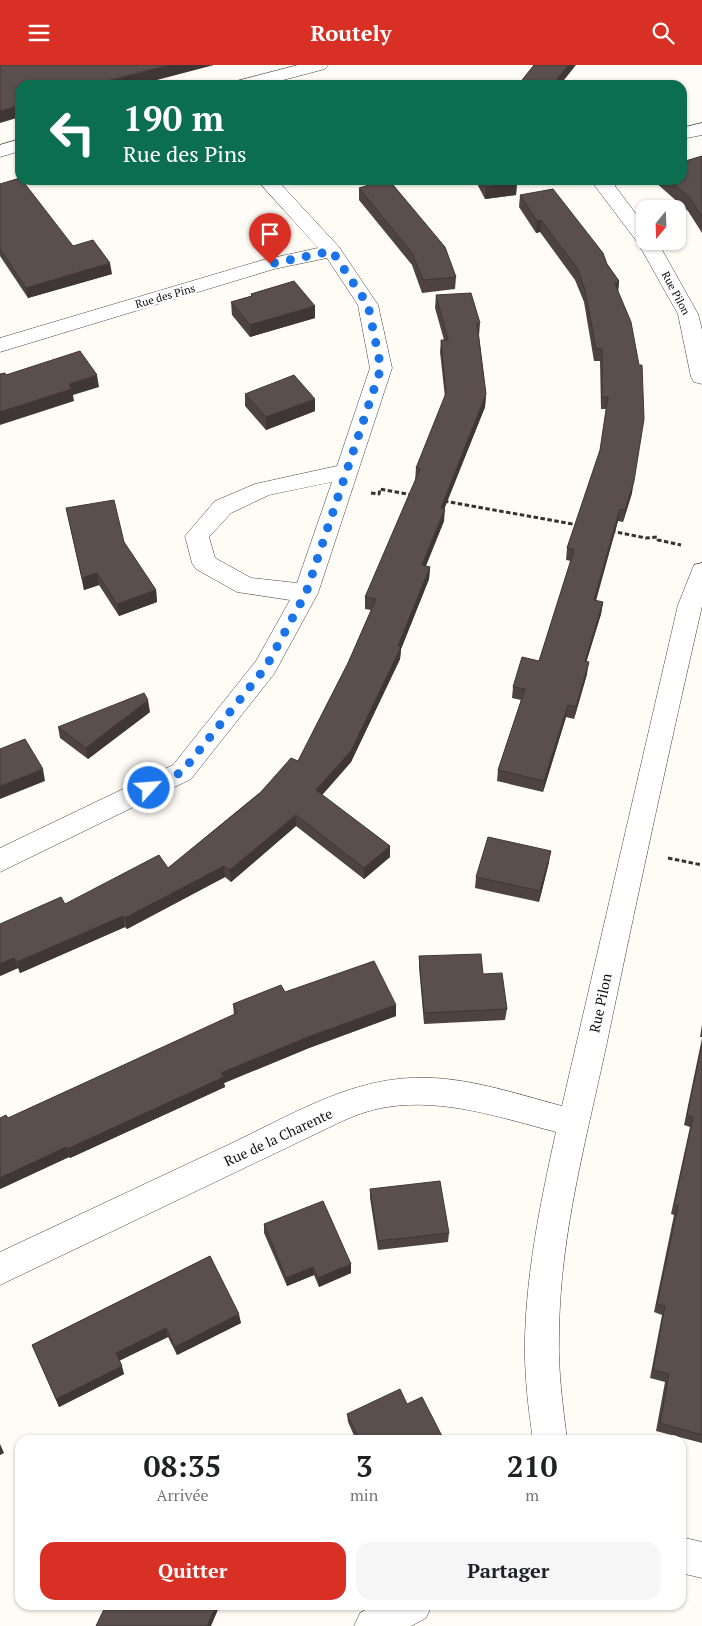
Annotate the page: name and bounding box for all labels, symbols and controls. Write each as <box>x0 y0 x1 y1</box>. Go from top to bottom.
text: Routely <box>310 18 392 47</box>
icon: menu <box>25 19 53 47</box>
icon: search <box>649 19 677 47</box>
text: 190 m <box>123 95 224 141</box>
icon: left <box>40 100 105 165</box>
text: Rue des Pins <box>123 139 247 168</box>
north arrow <box>636 200 686 250</box>
map controls <box>636 200 686 250</box>
pin <box>249 213 291 264</box>
icon: arrive <box>256 220 284 248</box>
street label: Rue Pilon <box>659 269 694 318</box>
street label: Rue des Pins <box>133 281 197 311</box>
position arrow <box>122 761 174 813</box>
street label: Rue Pilon <box>584 971 616 1034</box>
street label: Rue de la Charente <box>221 1104 335 1170</box>
text: 08:35 <box>143 1446 222 1486</box>
text: 3 <box>356 1446 373 1486</box>
text: 210 <box>507 1446 558 1486</box>
text: Arrivée <box>157 1484 208 1506</box>
text: min <box>350 1484 378 1506</box>
text: m <box>525 1484 539 1506</box>
button: Quitter <box>40 1542 346 1600</box>
button: Partager <box>356 1542 661 1600</box>

